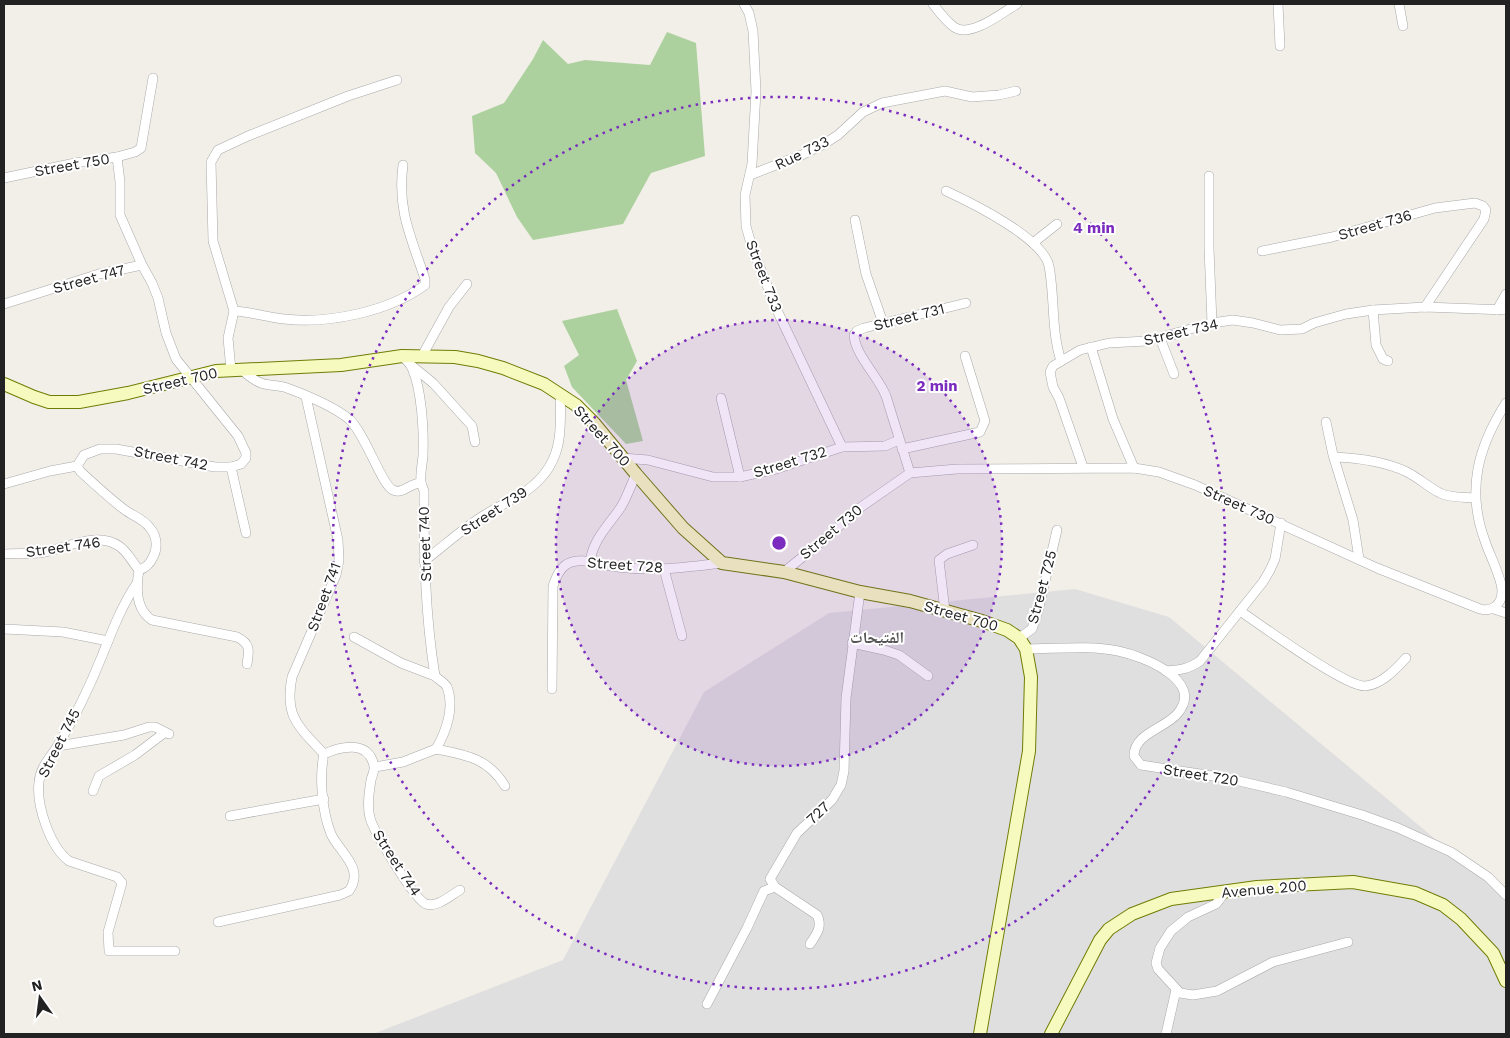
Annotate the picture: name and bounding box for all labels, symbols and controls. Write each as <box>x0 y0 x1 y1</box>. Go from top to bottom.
street label: Rue 733 <box>772 132 832 174</box>
street label: Street 750 <box>33 150 111 180</box>
street label: Street 736 <box>1336 206 1414 244</box>
text: 4 min <box>1073 219 1115 237</box>
street label: Street 733 <box>742 237 786 315</box>
street label: Street 747 <box>51 261 127 297</box>
street label: Street 731 <box>872 299 946 335</box>
street label: Street 734 <box>1142 315 1220 349</box>
street label: Street 700 <box>141 364 219 398</box>
text: 2 min <box>916 377 958 395</box>
street label: Street 700 <box>570 402 634 470</box>
street label: Street 742 <box>132 442 210 474</box>
street label: Street 732 <box>751 442 829 482</box>
street label: Street 730 <box>1201 481 1277 529</box>
street label: Street 739 <box>457 483 531 539</box>
street label: Street 730 <box>796 501 866 563</box>
street label: Street 740 <box>415 506 435 582</box>
street label: Street 746 <box>24 533 102 561</box>
centre of rings <box>770 534 788 552</box>
street label: Street 725 <box>1024 548 1060 626</box>
street label: Street 728 <box>586 553 664 577</box>
street label: Street 741 <box>303 560 345 634</box>
street label: Street 700 <box>922 597 1000 635</box>
district label: الفتيحات <box>850 628 904 647</box>
street label: Street 745 <box>34 706 84 780</box>
street label: Street 720 <box>1162 760 1240 790</box>
street label: 727 <box>803 798 833 828</box>
street label: Street 744 <box>369 826 425 900</box>
street label: Avenue 200 <box>1221 876 1307 902</box>
north arrow <box>15 973 65 1023</box>
text: N <box>30 976 44 994</box>

